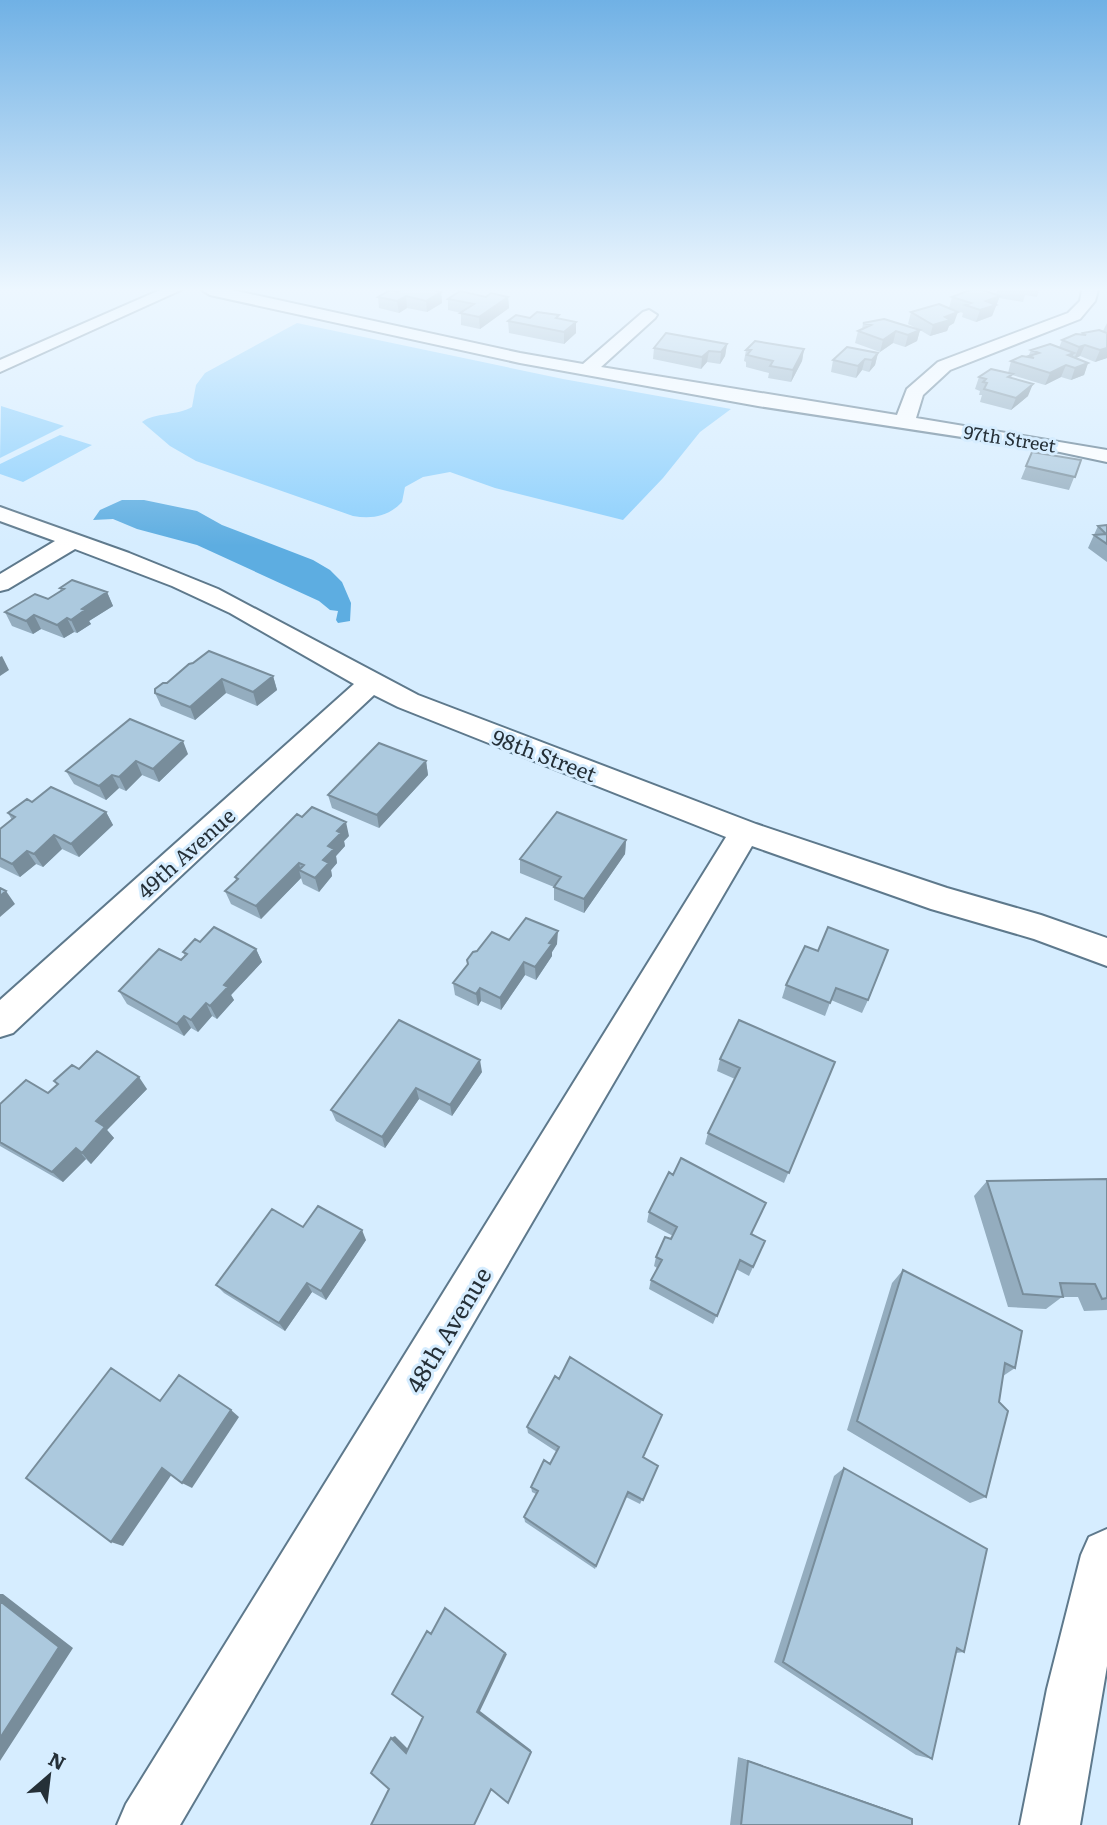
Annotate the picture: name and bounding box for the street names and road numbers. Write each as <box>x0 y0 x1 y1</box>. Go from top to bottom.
street label: 97th Street <box>962 417 1059 459</box>
street label: 98th Street <box>488 720 602 788</box>
street label: 49th Avenue <box>129 799 241 905</box>
street label: 48th Avenue <box>396 1260 498 1398</box>

